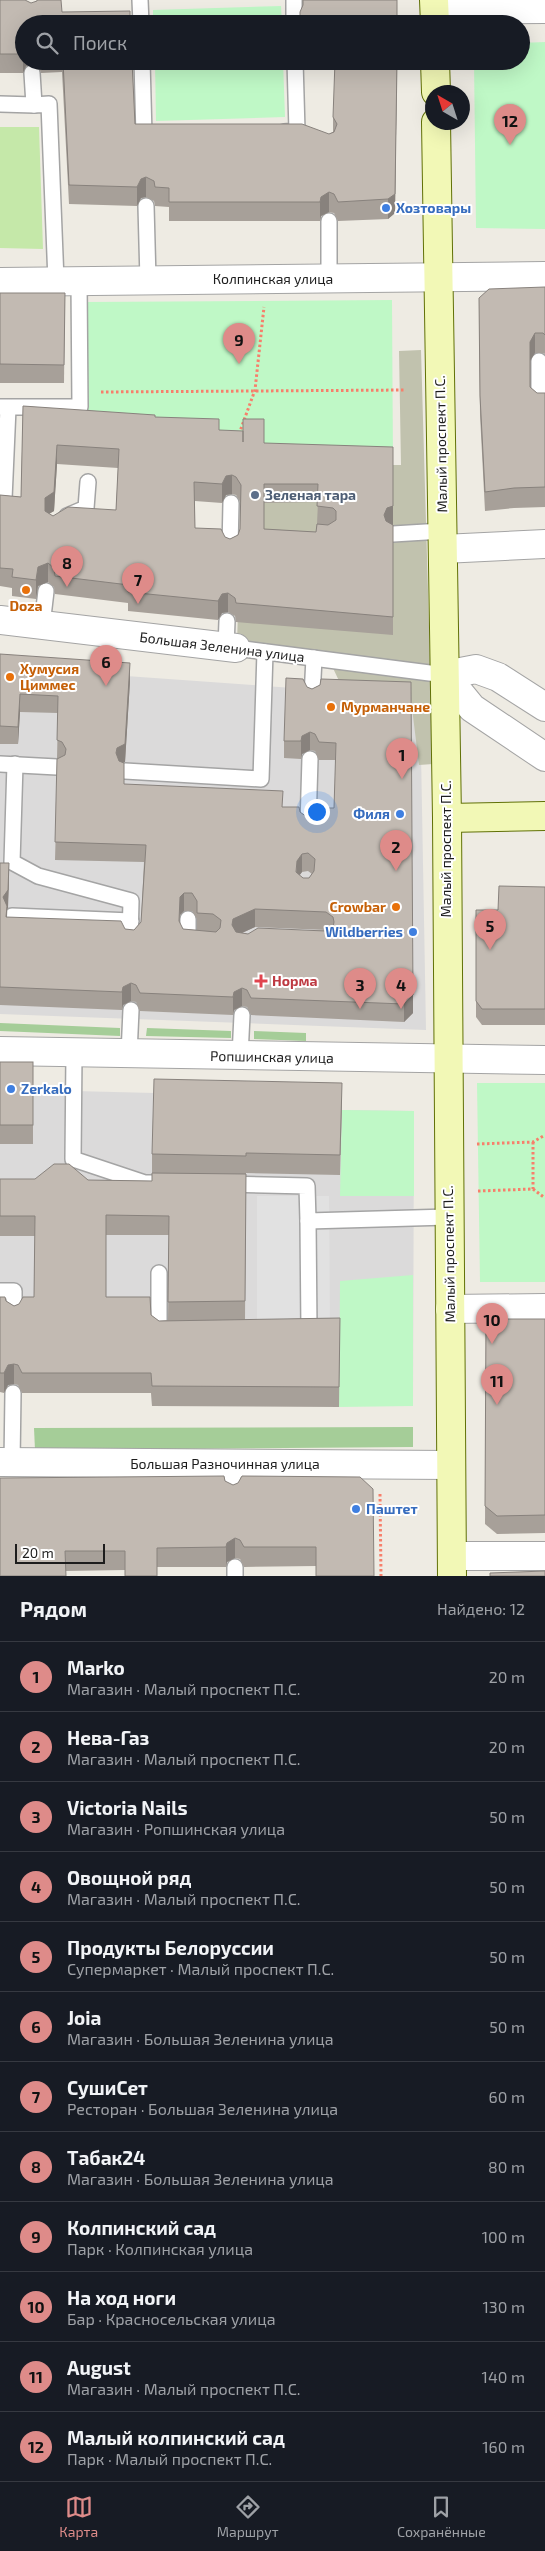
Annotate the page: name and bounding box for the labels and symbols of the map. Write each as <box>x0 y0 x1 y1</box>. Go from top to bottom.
north arrow <box>425 85 470 130</box>
pin: 12 <box>494 104 526 145</box>
place label: Хозтовары <box>396 199 471 216</box>
marker: Хозтовары <box>380 202 392 214</box>
street label: Колпинская улица <box>213 270 333 287</box>
pin: 9 <box>223 323 255 364</box>
street label: Малый проспект П.С. <box>431 375 450 513</box>
place label: Зеленая тара <box>265 486 356 503</box>
marker: Зеленая тара <box>249 489 261 501</box>
pin: 8 <box>51 546 83 587</box>
pin: 7 <box>122 563 154 604</box>
marker: Doza <box>20 584 32 596</box>
place label: Doza <box>9 597 43 614</box>
street label: Большая Зеленина улица <box>139 628 306 665</box>
pin: 6 <box>90 645 122 686</box>
place label: Хумусия Циммес <box>20 660 79 693</box>
marker: Хумусия Циммес <box>4 671 16 683</box>
place label: Мурманчане <box>341 698 430 715</box>
marker: Мурманчане <box>325 701 337 713</box>
pin: 1 <box>386 738 418 779</box>
street label: Малый проспект П.С. <box>437 780 454 918</box>
your location <box>304 799 330 825</box>
place label: Филя <box>353 805 390 822</box>
marker: Филя <box>394 808 406 820</box>
pin: 2 <box>380 830 412 871</box>
place label: Crowbar <box>330 898 386 915</box>
marker: Crowbar <box>390 901 402 913</box>
pin: 5 <box>474 909 506 950</box>
place label: Wildberries <box>325 923 403 940</box>
marker: Wildberries <box>407 926 419 938</box>
pin: 3 <box>344 968 376 1009</box>
pin: 4 <box>385 968 417 1009</box>
place label: Норма <box>272 972 317 989</box>
marker: Норма <box>254 974 268 988</box>
street label: Ропшинская улица <box>210 1047 334 1066</box>
place label: Zerkalo <box>21 1080 72 1097</box>
marker: Zerkalo <box>5 1083 17 1095</box>
street label: Малый проспект П.С. <box>439 1185 458 1323</box>
pin: 10 <box>476 1303 508 1344</box>
pin: 11 <box>481 1364 513 1405</box>
street label: Большая Разночинная улица <box>130 1455 320 1472</box>
place label: Паштет <box>366 1500 418 1517</box>
marker: Паштет <box>350 1503 362 1515</box>
scale bar <box>15 1541 105 1564</box>

